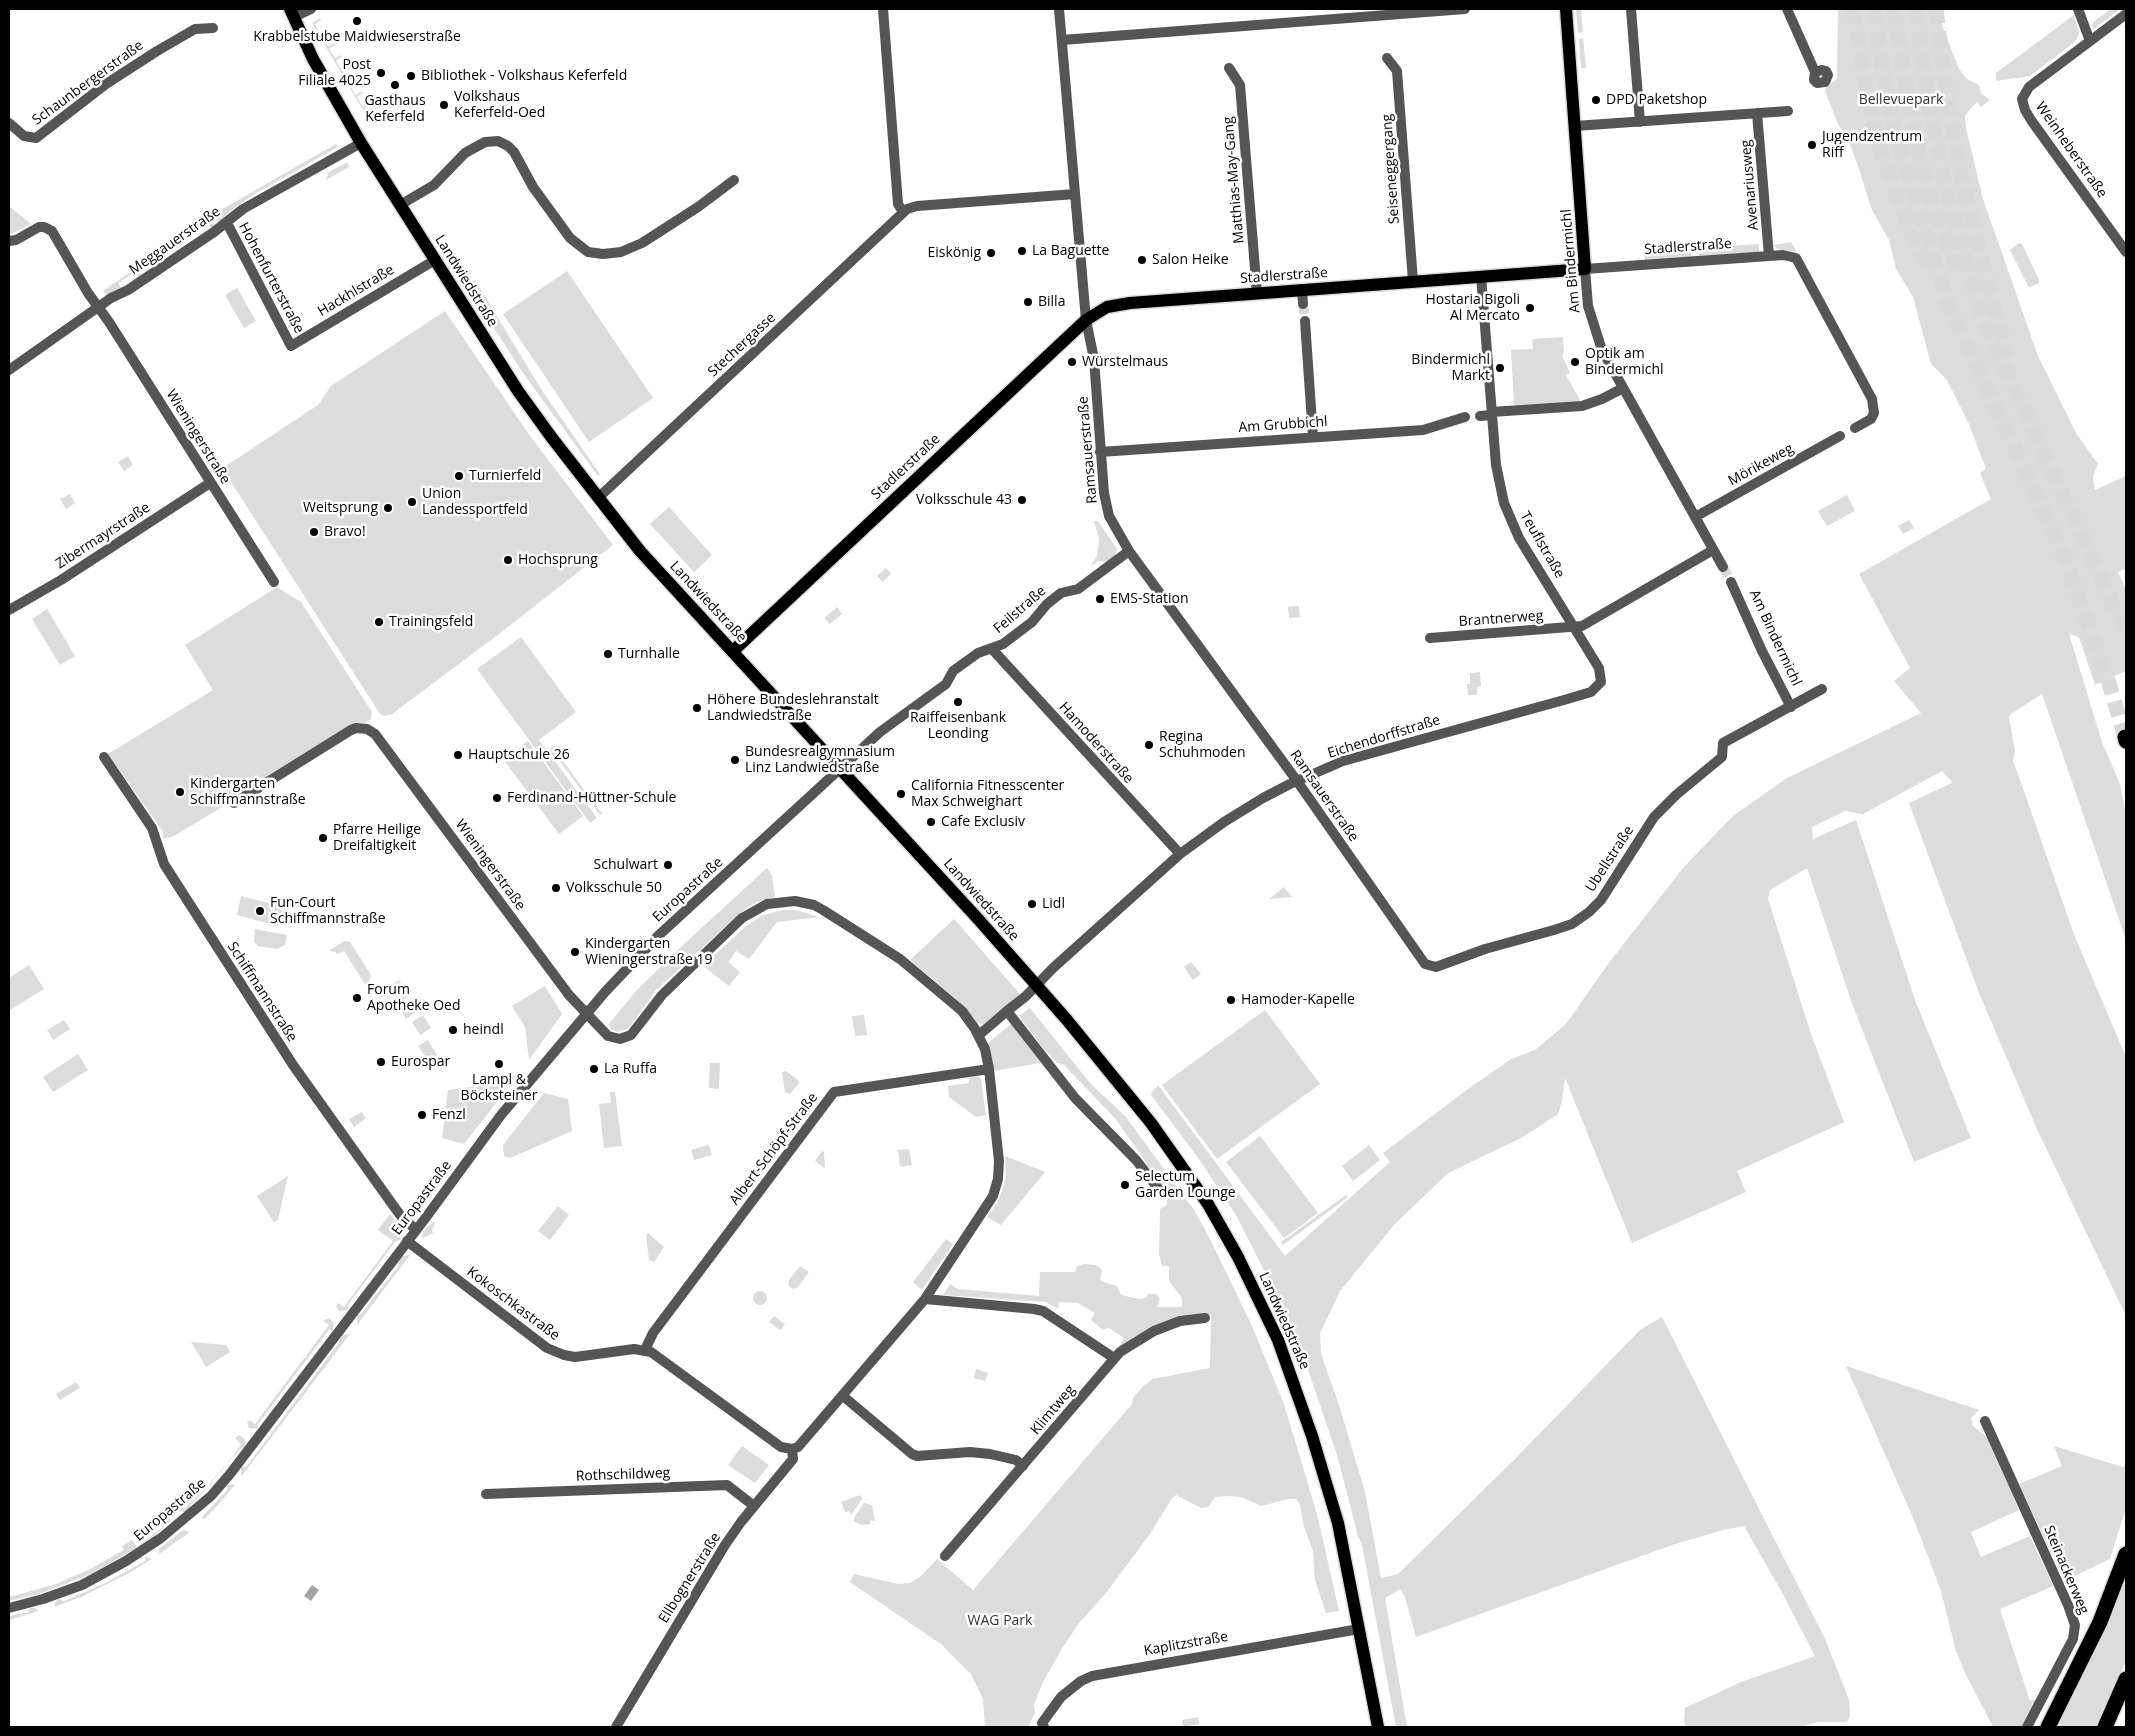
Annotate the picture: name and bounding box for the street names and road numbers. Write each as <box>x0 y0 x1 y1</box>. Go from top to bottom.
street label: Schaunbergerstraße <box>29 37 147 129</box>
street label: Weinheberstraße <box>2032 99 2110 201</box>
street label: Seiseneggergang <box>1379 113 1403 225</box>
street label: Matthias-May-Gang <box>1220 116 1248 244</box>
street label: Avenariusweg <box>1738 139 1762 231</box>
street label: Meggauerstraße <box>126 203 224 279</box>
street label: Am Bindermichl <box>1558 208 1584 314</box>
street label: Hohenfurterstraße <box>235 220 307 336</box>
street label: Landwiedstraße <box>431 232 501 330</box>
street label: Stadlerstraße <box>1644 236 1732 258</box>
street label: Hackhlstraße <box>315 262 397 320</box>
street label: Stadlerstraße <box>1240 265 1328 287</box>
street label: Stechergasse <box>705 310 779 380</box>
street label: Wieningerstraße <box>162 387 234 487</box>
street label: Ramsauerstraße <box>1075 396 1101 504</box>
street label: Am Grubbichl <box>1238 414 1328 436</box>
street label: Stadlerstraße <box>868 431 944 503</box>
street label: Mörikeweg <box>1726 440 1796 490</box>
street label: Zibermayrstraße <box>53 499 153 573</box>
street label: Teuflstraße <box>1516 509 1568 581</box>
street label: Landwiedstraße <box>666 558 750 646</box>
street label: Feilstraße <box>990 583 1050 637</box>
street label: Am Bindermichl <box>1745 587 1805 689</box>
street label: Brantnerweg <box>1458 608 1544 630</box>
street label: Hamoderstraße <box>1055 699 1137 787</box>
street label: Eichendorffstraße <box>1326 712 1442 762</box>
street label: Ramsauerstraße <box>1286 747 1362 845</box>
street label: Wieningerstraße <box>451 816 529 914</box>
street label: Ubellstraße <box>1582 823 1638 895</box>
street label: Europastraße <box>649 854 727 926</box>
street label: Landwiedstraße <box>940 855 1022 945</box>
street label: Schiffmannstraße <box>223 939 301 1045</box>
street label: Albert-Schöpf-Straße <box>726 1090 822 1208</box>
street label: Europastraße <box>389 1158 455 1238</box>
street label: Kokoschkastraße <box>463 1264 563 1344</box>
street label: Landwiedstraße <box>1255 1270 1313 1372</box>
street label: Klimtweg <box>1027 1382 1079 1438</box>
street label: Rothschildweg <box>575 1465 671 1485</box>
street label: Europastraße <box>131 1475 209 1545</box>
street label: Steinackerweg <box>2040 1523 2092 1617</box>
street label: Ellbognerstraße <box>655 1530 725 1626</box>
street label: Kaplitzstraße <box>1143 1628 1229 1660</box>

